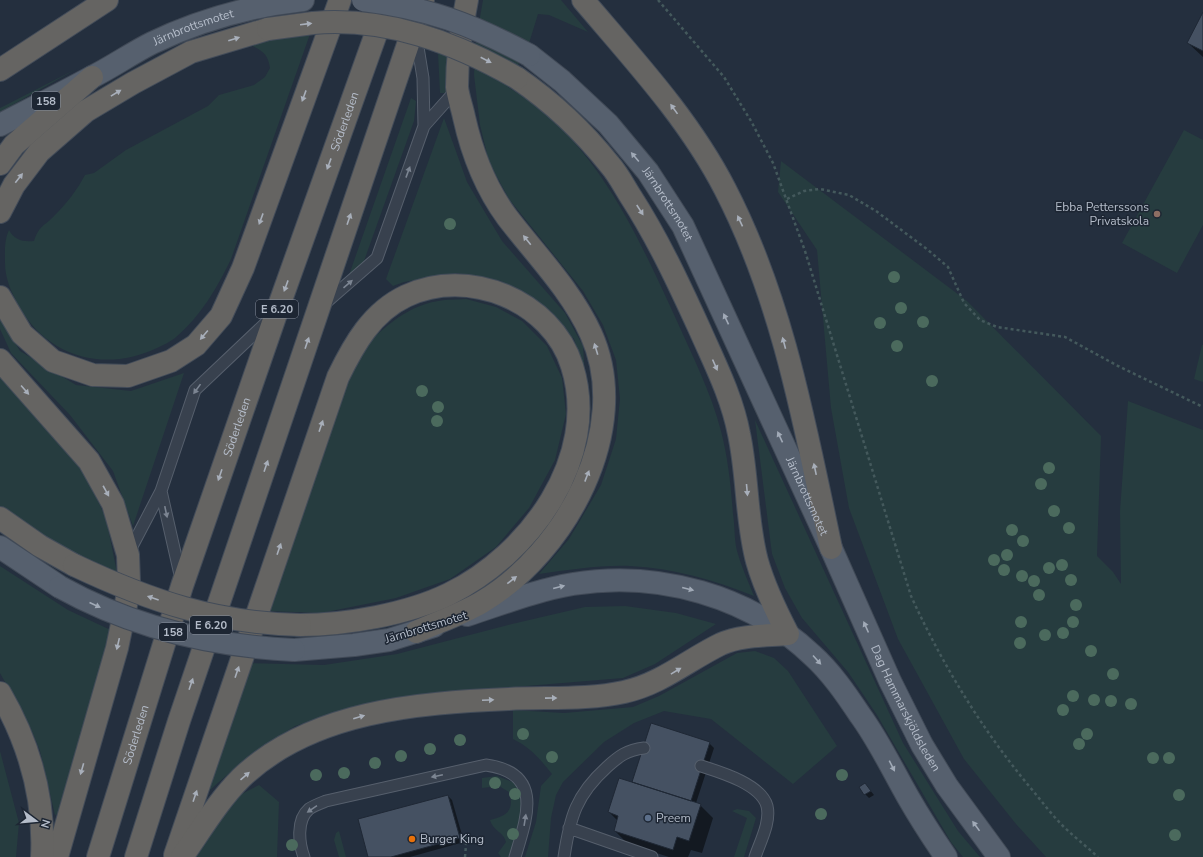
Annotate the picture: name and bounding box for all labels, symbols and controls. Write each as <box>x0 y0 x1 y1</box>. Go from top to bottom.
street label: Järnbrottsmotet <box>149 5 236 50</box>
one-way arrow <box>300 21 312 27</box>
one-way arrow <box>228 36 240 42</box>
one-way arrow <box>480 57 492 63</box>
one-way arrow <box>110 89 122 96</box>
street label: Söderleden <box>327 90 363 153</box>
one-way arrow <box>301 91 307 103</box>
road number: 158 <box>32 92 60 110</box>
one-way arrow <box>670 104 678 115</box>
one-way arrow <box>631 151 640 162</box>
one-way arrow <box>326 158 332 170</box>
street label: Järnbrottsmotet <box>638 162 697 244</box>
one-way arrow <box>405 166 411 178</box>
one-way arrow <box>15 173 23 183</box>
place label: Ebba Petterssons Privatskola <box>1055 199 1149 229</box>
one-way arrow <box>636 204 643 216</box>
marker: Ebba Petterssons Privatskola <box>1152 209 1162 219</box>
one-way arrow <box>257 213 263 225</box>
one-way arrow <box>346 213 352 225</box>
one-way arrow <box>737 215 743 226</box>
one-way arrow <box>522 235 531 246</box>
one-way arrow <box>342 279 353 288</box>
one-way arrow <box>282 280 288 292</box>
road number: E 6.20 <box>256 300 298 318</box>
one-way arrow <box>723 313 729 324</box>
one-way arrow <box>200 329 209 340</box>
one-way arrow <box>304 336 310 348</box>
one-way arrow <box>780 337 786 349</box>
one-way arrow <box>593 343 599 355</box>
one-way arrow <box>712 359 718 370</box>
one-way arrow <box>193 384 201 395</box>
one-way arrow <box>20 385 29 394</box>
street label: Söderleden <box>219 395 255 459</box>
one-way arrow <box>318 420 324 432</box>
one-way arrow <box>777 431 783 442</box>
street label: Järnbrottsmotet <box>782 453 832 539</box>
one-way arrow <box>263 459 269 471</box>
one-way arrow <box>811 463 817 475</box>
one-way arrow <box>217 469 223 481</box>
one-way arrow <box>585 470 591 482</box>
one-way arrow <box>744 484 750 496</box>
one-way arrow <box>102 485 109 497</box>
one-way arrow <box>164 506 170 518</box>
one-way arrow <box>276 543 282 555</box>
one-way arrow <box>506 576 517 584</box>
one-way arrow <box>553 584 565 590</box>
one-way arrow <box>682 586 694 592</box>
one-way arrow <box>146 595 158 601</box>
one-way arrow <box>89 602 100 608</box>
street label: Järnbrottsmotet <box>382 607 470 647</box>
road number: E 6.20 <box>190 616 232 634</box>
one-way arrow <box>863 621 869 632</box>
road number: 158 <box>159 623 187 641</box>
one-way arrow <box>114 637 120 650</box>
street label: Dag Hammarskjöldsleden <box>867 642 944 774</box>
one-way arrow <box>812 655 822 665</box>
one-way arrow <box>234 666 240 678</box>
one-way arrow <box>670 667 682 674</box>
one-way arrow <box>188 678 194 690</box>
one-way arrow <box>545 694 557 701</box>
one-way arrow <box>482 696 494 703</box>
street label: Söderleden <box>119 703 153 767</box>
one-way arrow <box>353 714 365 720</box>
one-way arrow <box>889 760 895 772</box>
one-way arrow <box>79 762 85 775</box>
one-way arrow <box>240 772 249 781</box>
one-way arrow <box>431 773 443 779</box>
one-way arrow <box>192 789 198 801</box>
north arrow <box>16 801 56 841</box>
one-way arrow <box>307 805 318 812</box>
place label: Preem <box>656 810 691 826</box>
one-way arrow <box>522 813 528 826</box>
marker: Preem <box>643 813 653 823</box>
text: N <box>37 818 53 830</box>
one-way arrow <box>972 821 980 831</box>
place label: Burger King <box>420 831 484 847</box>
marker: Burger King <box>407 834 417 844</box>

